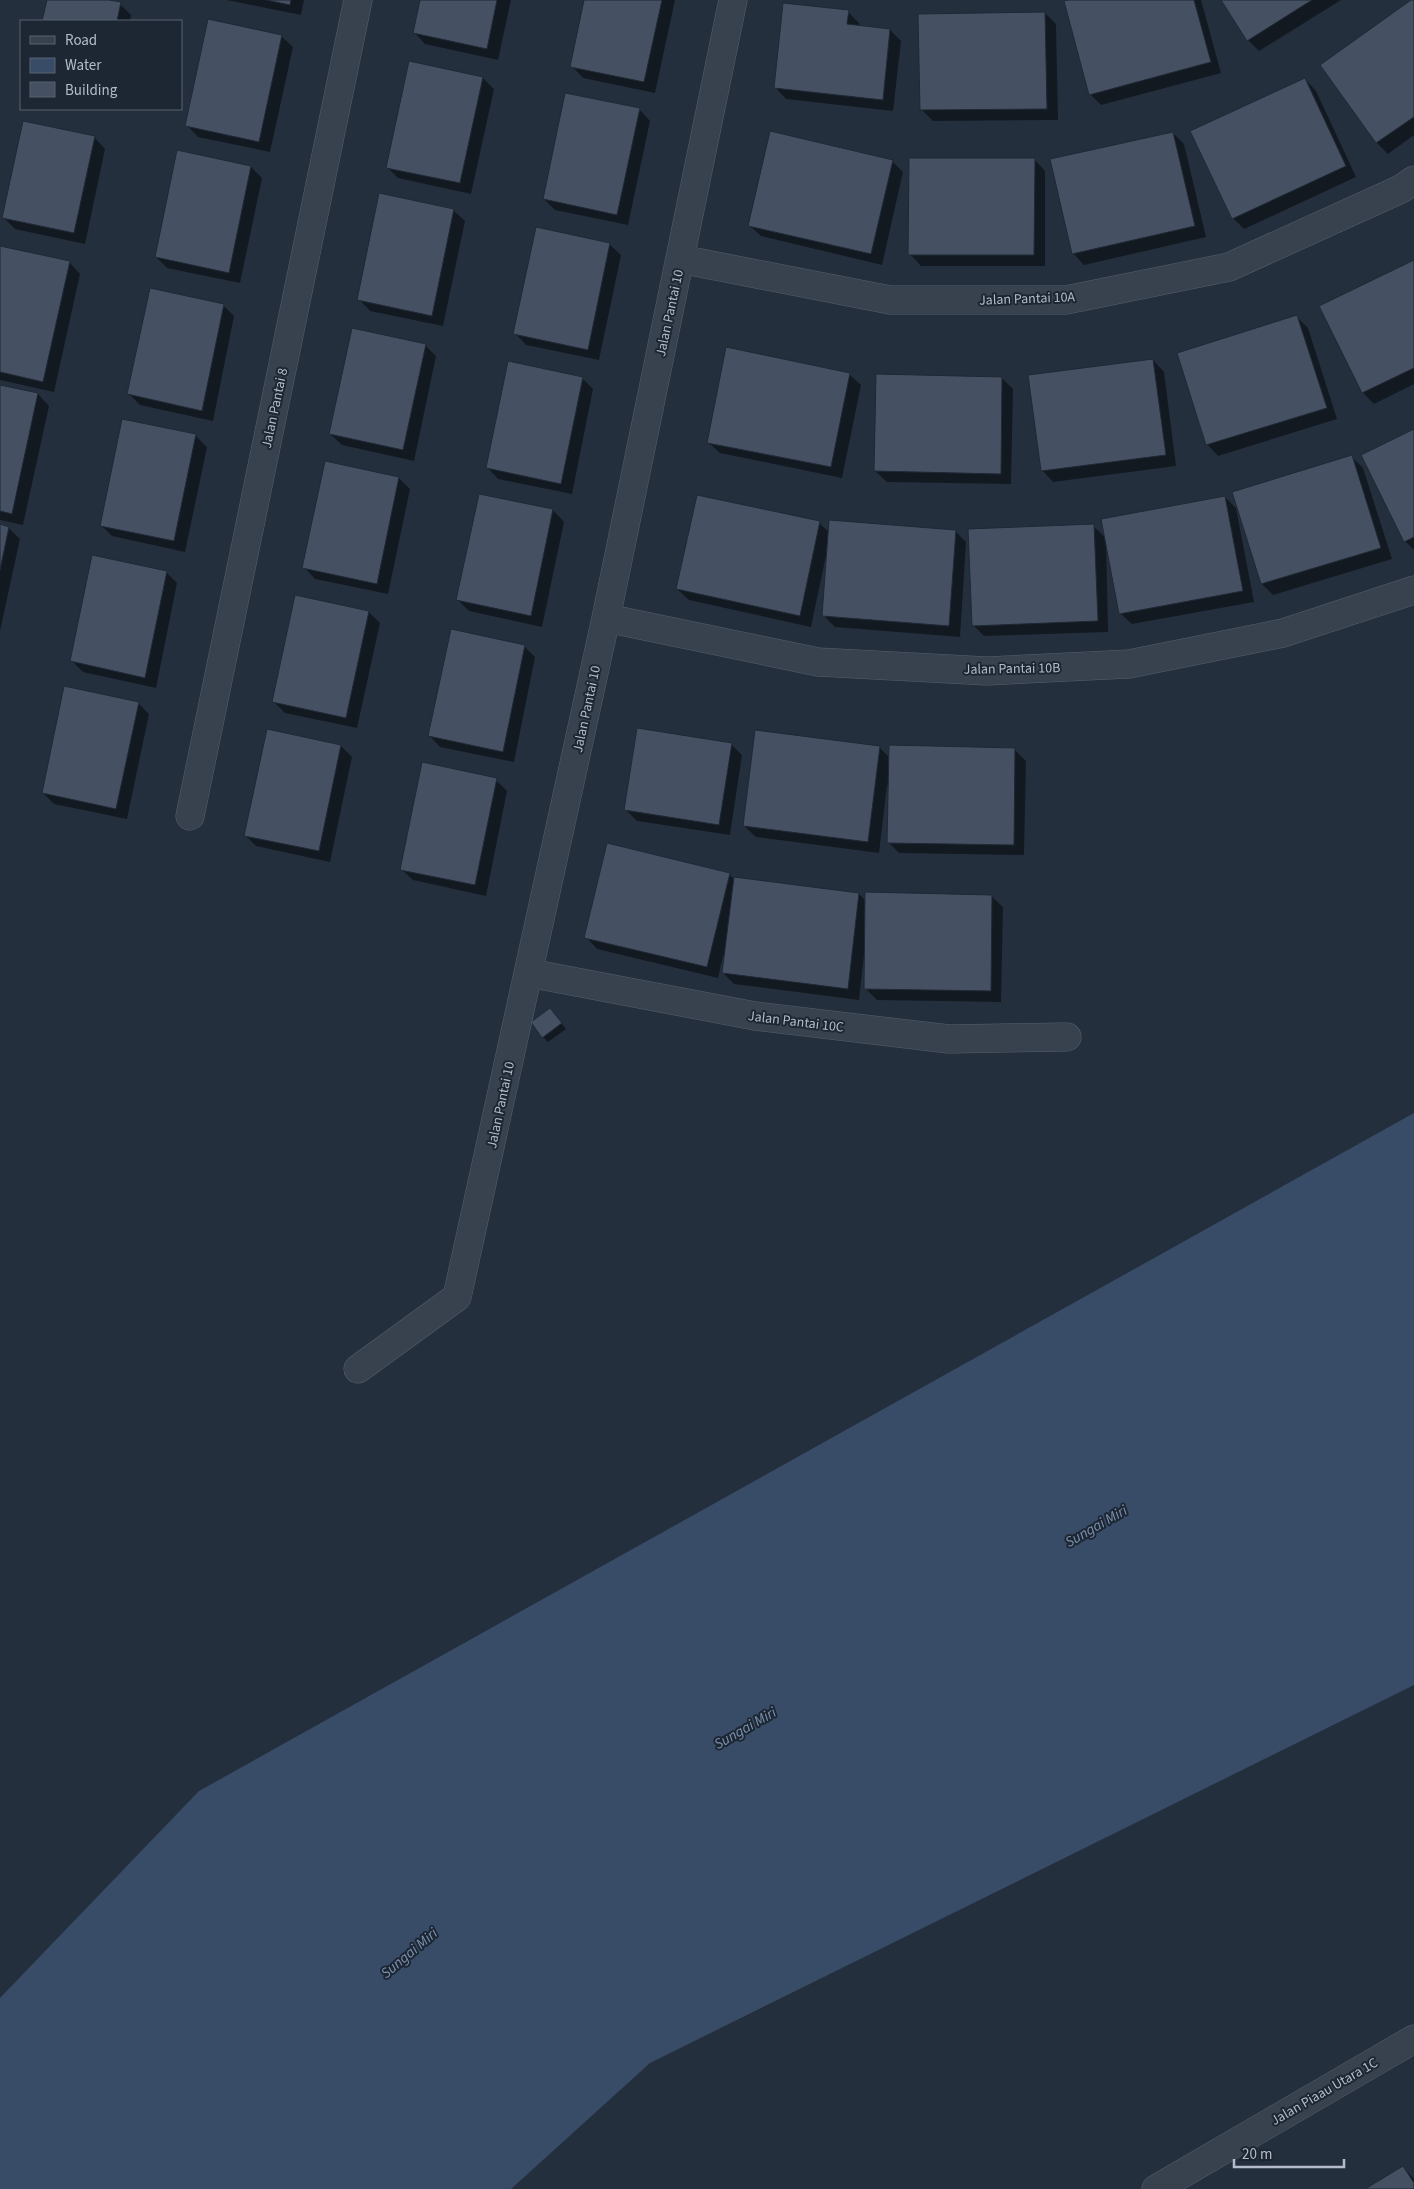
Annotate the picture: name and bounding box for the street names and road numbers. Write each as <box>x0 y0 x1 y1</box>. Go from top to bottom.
street label: Jalan Pantai 10 <box>651 268 689 359</box>
street label: Jalan Pantai 10A <box>979 287 1076 311</box>
street label: Jalan Pantai 8 <box>257 366 293 450</box>
street label: Jalan Pantai 10B <box>963 658 1061 680</box>
street label: Jalan Pantai 10 <box>568 664 606 755</box>
street label: Jalan Pantai 10C <box>747 1006 845 1038</box>
street label: Jalan Pantai 10 <box>482 1060 520 1151</box>
street label: Jalan Piaau Utara 1C <box>1267 2053 1382 2131</box>

